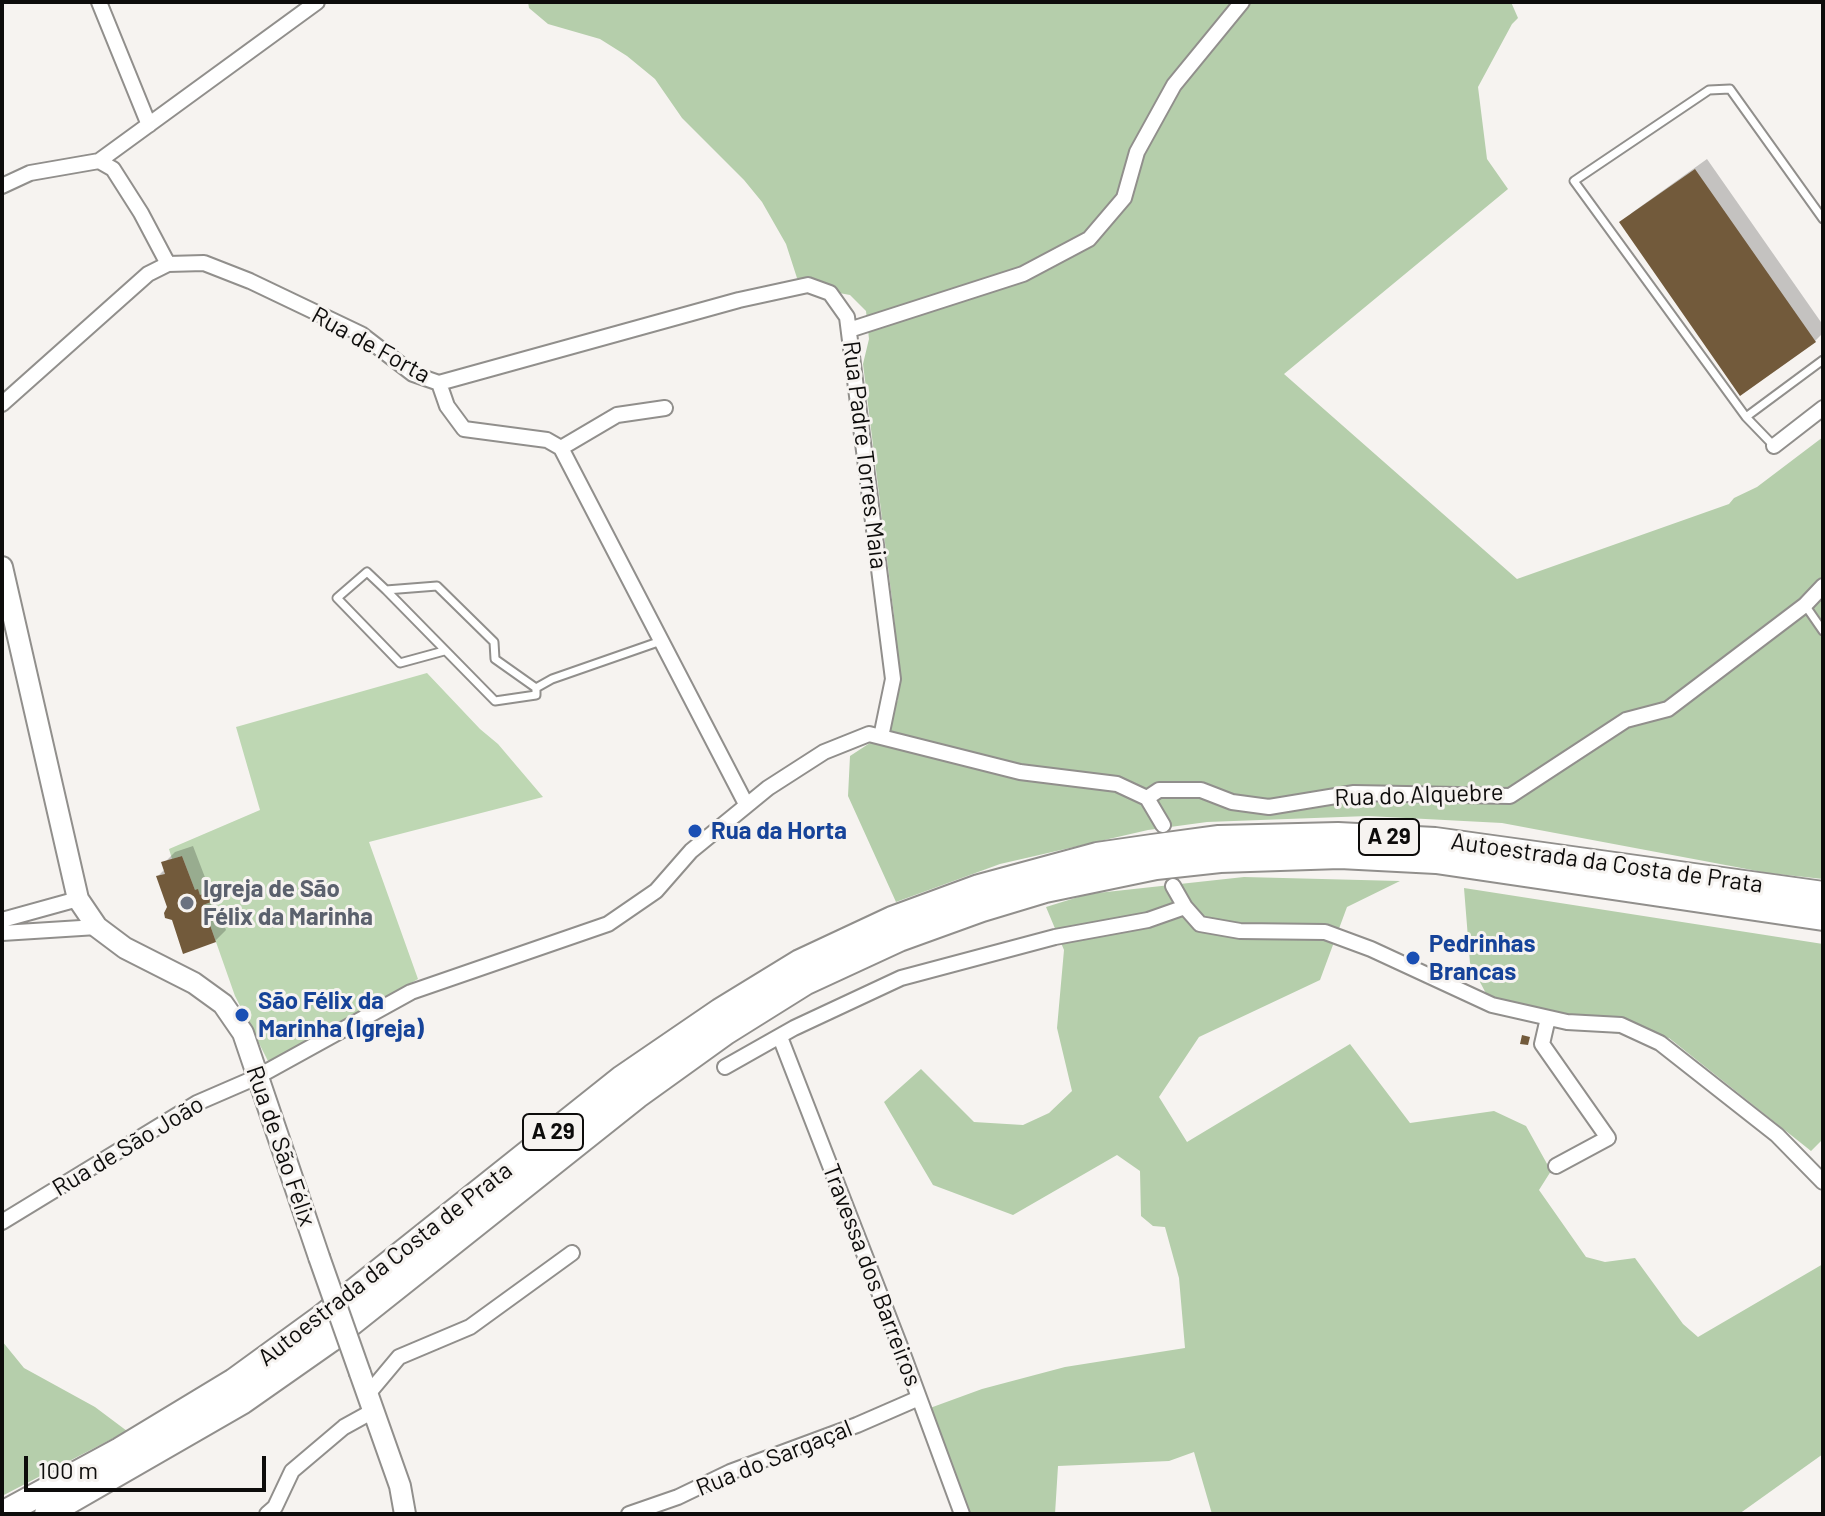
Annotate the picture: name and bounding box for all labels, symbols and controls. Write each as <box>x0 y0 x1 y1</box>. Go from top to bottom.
street label: Rua de Forta <box>307 301 435 389</box>
street label: Rua Padre Torres Maia <box>837 339 893 571</box>
street label: Rua do Alquebre <box>1334 778 1504 812</box>
place label: Rua da Horta <box>711 817 847 845</box>
road number: A 29 <box>1359 819 1419 855</box>
marker: Rua da Horta <box>686 822 704 840</box>
street label: Autoestrada da Costa de Prata <box>1449 827 1765 899</box>
place label: Igreja de São Félix da Marinha <box>203 875 373 931</box>
marker: Igreja de São Félix da Marinha <box>178 894 196 912</box>
place label: Pedrinhas Brancas <box>1429 930 1536 986</box>
marker: Pedrinhas Brancas <box>1404 949 1422 967</box>
place label: São Félix da Marinha (Igreja) <box>258 987 424 1043</box>
marker: São Félix da Marinha (Igreja) <box>233 1006 251 1024</box>
street label: Rua de São Félix <box>240 1062 322 1230</box>
street label: Rua de São João <box>47 1090 209 1202</box>
road number: A 29 <box>523 1114 583 1150</box>
street label: Autoestrada da Costa de Prata <box>252 1156 518 1372</box>
street label: Travessa dos Barreiros <box>816 1160 928 1390</box>
street label: Rua do Sargaçal <box>692 1414 856 1502</box>
scale bar <box>28 1440 270 1490</box>
text: 100 m <box>38 1455 98 1484</box>

